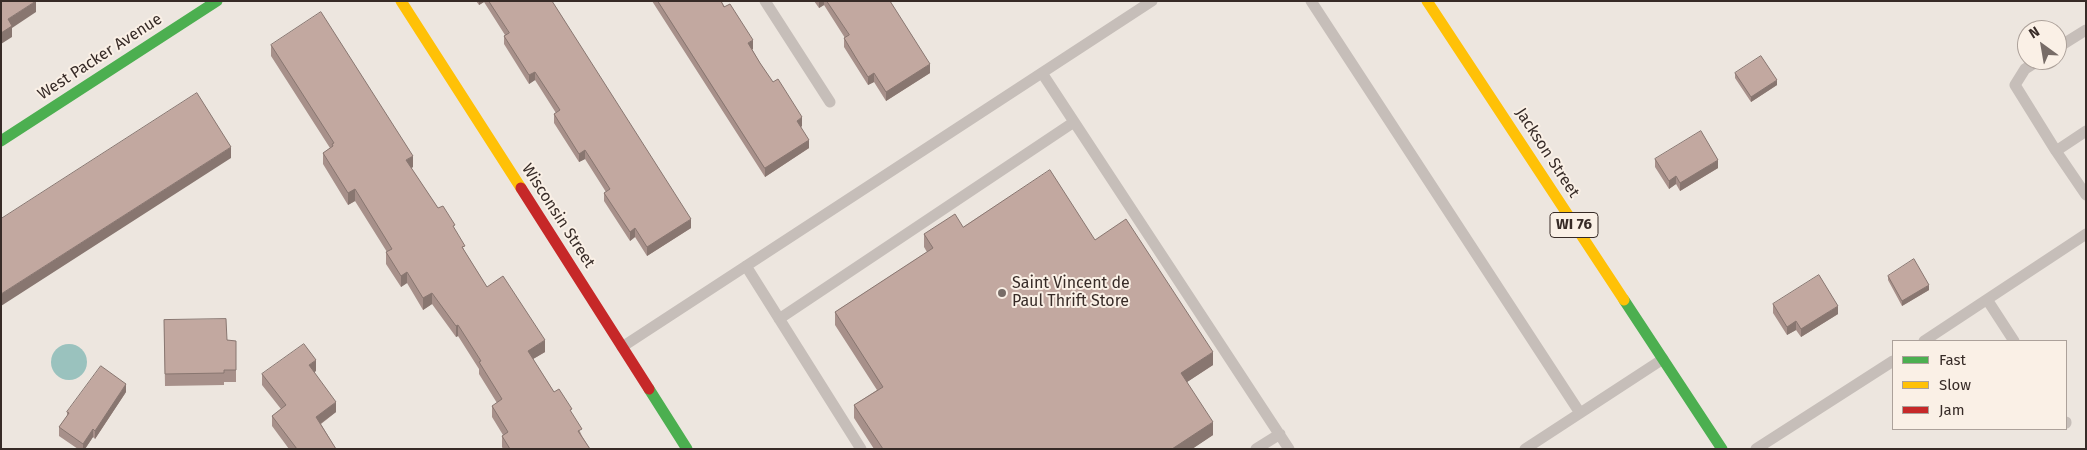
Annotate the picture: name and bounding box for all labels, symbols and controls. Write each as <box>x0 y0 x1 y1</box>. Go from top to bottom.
street label: West Packer Avenue <box>34 10 166 104</box>
north arrow <box>2017 20 2067 70</box>
text: N <box>2026 23 2043 42</box>
street label: Jackson Street <box>1511 105 1583 201</box>
street label: Wisconsin Street <box>517 160 599 272</box>
road number: WI 76 <box>1550 212 1598 238</box>
place label: Saint Vincent de Paul Thrift Store <box>1012 274 1130 312</box>
marker: Saint Vincent de Paul Thrift Store <box>996 287 1008 299</box>
legend <box>1892 340 2067 430</box>
text: Fast <box>1939 351 1966 369</box>
text: Slow <box>1939 376 1971 394</box>
text: Jam <box>1939 401 1965 419</box>

